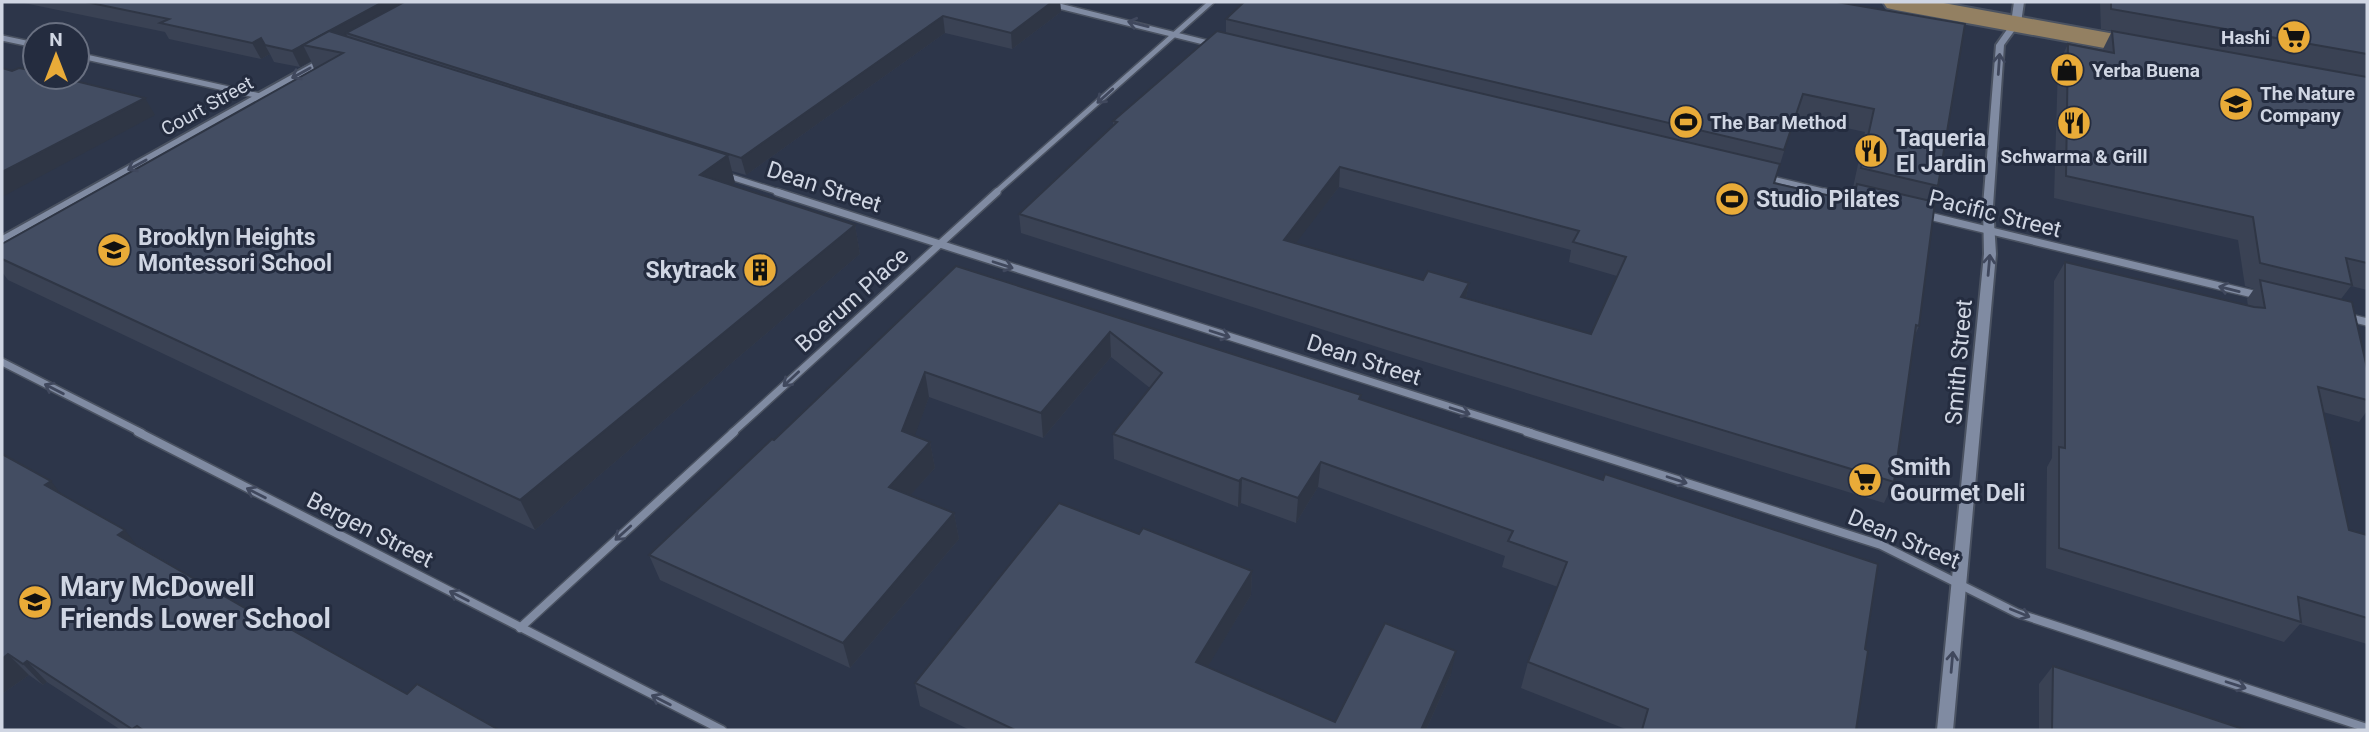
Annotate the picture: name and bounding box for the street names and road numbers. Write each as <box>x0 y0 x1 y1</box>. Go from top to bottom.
street label: Court Street <box>157 71 257 141</box>
street label: Dean Street <box>763 156 885 218</box>
street label: Pacific Street <box>1926 184 2064 244</box>
street label: Boerum Place <box>790 242 914 358</box>
street label: Smith Street <box>1940 298 1978 426</box>
street label: Dean Street <box>1303 329 1425 391</box>
street label: Bergen Street <box>302 487 438 573</box>
street label: Dean Street <box>1844 503 1964 575</box>

